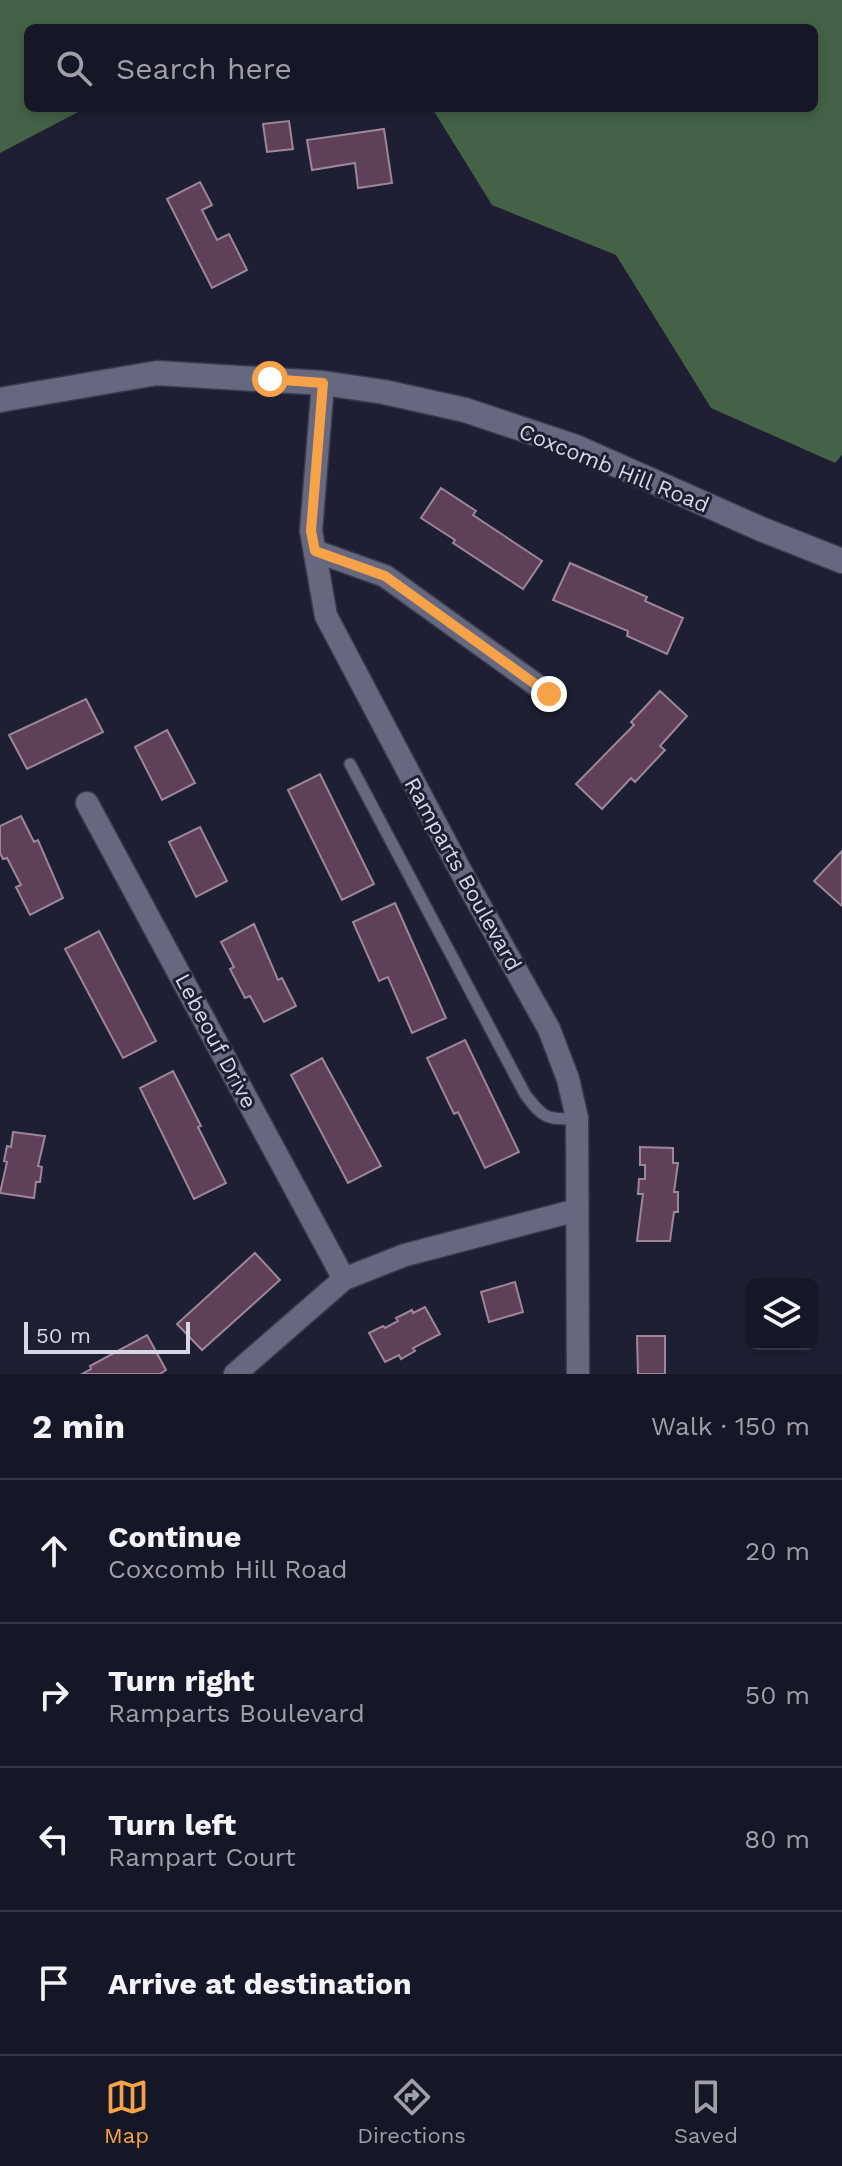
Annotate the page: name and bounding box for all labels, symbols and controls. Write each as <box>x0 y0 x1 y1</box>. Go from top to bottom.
search box <box>24 24 818 112</box>
icon: search <box>52 46 96 90</box>
text: Search here <box>116 51 292 86</box>
route start <box>252 361 288 397</box>
street label: Coxcomb Hill Road <box>515 418 713 518</box>
route end <box>531 676 567 712</box>
street label: Ramparts Boulevard <box>399 773 527 975</box>
street label: Lebeouf Drive <box>170 969 262 1113</box>
map controls <box>746 1278 818 1350</box>
button: layers <box>746 1278 818 1350</box>
scale bar <box>24 1318 190 1354</box>
text: 50 m <box>36 1323 91 1348</box>
text: 2 min <box>32 1406 125 1446</box>
text: Walk · 150 m <box>651 1411 810 1441</box>
text: Continue <box>108 1519 241 1554</box>
icon: ahead <box>32 1529 76 1573</box>
text: 20 m <box>745 1536 810 1566</box>
text: Coxcomb Hill Road <box>108 1554 348 1584</box>
text: Turn right <box>108 1663 254 1698</box>
icon: right <box>32 1673 76 1717</box>
text: 50 m <box>745 1680 810 1710</box>
text: Ramparts Boulevard <box>108 1698 365 1728</box>
text: Turn left <box>108 1807 236 1842</box>
icon: left <box>32 1817 76 1861</box>
text: 80 m <box>744 1824 810 1854</box>
text: Rampart Court <box>108 1842 296 1872</box>
icon: arrive <box>32 1961 76 2005</box>
text: Arrive at destination <box>108 1966 412 2001</box>
tab: Map <box>104 2075 149 2148</box>
tab: Directions <box>357 2075 466 2148</box>
tab: Saved <box>674 2075 738 2148</box>

